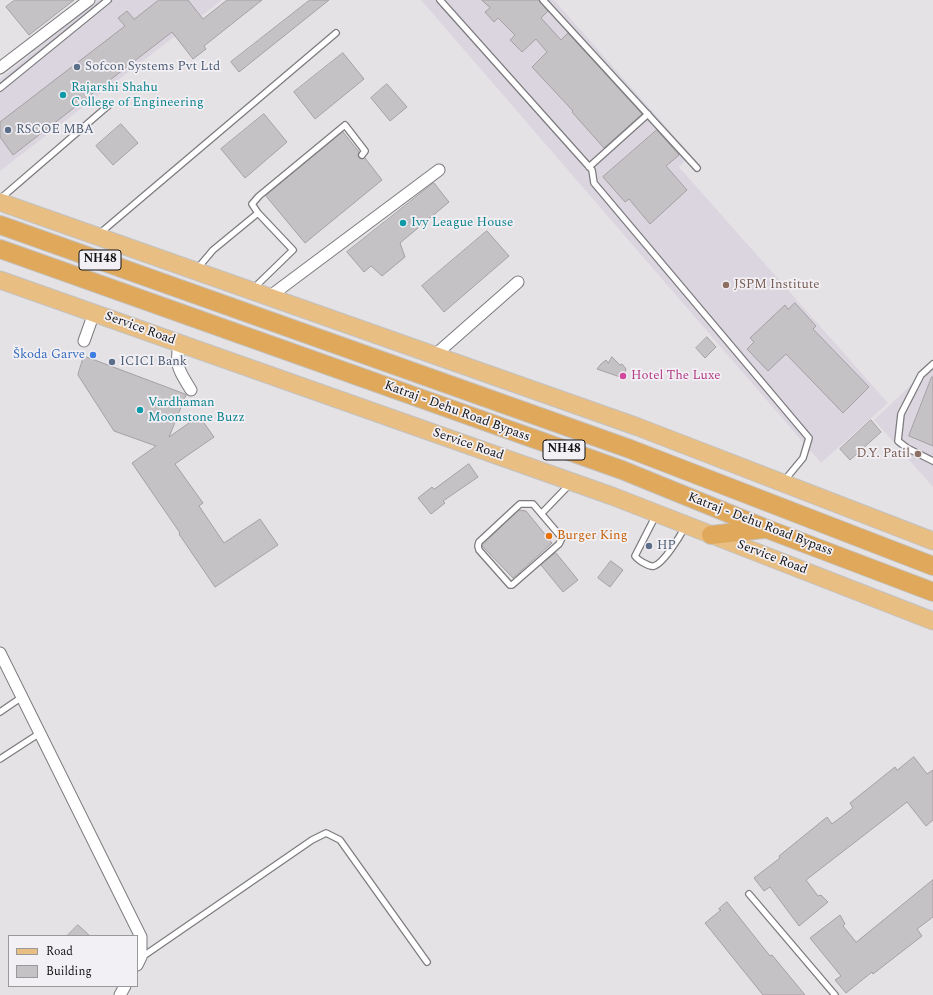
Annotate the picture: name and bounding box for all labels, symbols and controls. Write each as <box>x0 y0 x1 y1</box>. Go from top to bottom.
place label: Sofcon Systems Pvt Ltd <box>85 59 220 75</box>
marker: Sofcon Systems Pvt Ltd <box>72 62 82 72</box>
place label: Rajarshi Shahu College of Engineering <box>71 80 204 111</box>
marker: Rajarshi Shahu College of Engineering <box>58 90 68 100</box>
place label: RSCOE MBA <box>16 122 94 138</box>
marker: RSCOE MBA <box>3 125 13 135</box>
place label: Ivy League House <box>411 215 513 231</box>
marker: Ivy League House <box>398 218 408 228</box>
road number: NH48 <box>79 250 121 270</box>
place label: JSPM Institute <box>734 277 820 293</box>
marker: JSPM Institute <box>721 280 731 290</box>
street label: Service Road <box>103 309 177 349</box>
place label: Škoda Garve <box>13 347 85 363</box>
marker: Škoda Garve <box>88 350 98 360</box>
place label: ICICI Bank <box>120 354 187 370</box>
marker: ICICI Bank <box>107 357 117 367</box>
place label: Hotel The Luxe <box>631 368 721 384</box>
marker: Hotel The Luxe <box>618 371 628 381</box>
street label: Katraj - Dehu Road Bypass <box>382 378 532 446</box>
place label: Vardhaman Moonstone Buzz <box>148 395 245 426</box>
marker: Vardhaman Moonstone Buzz <box>135 405 145 415</box>
street label: Service Road <box>430 426 506 464</box>
road number: NH48 <box>543 440 585 460</box>
place label: D.Y. Patil <box>857 446 910 462</box>
marker: D.Y. Patil <box>913 449 923 459</box>
street label: Katraj - Dehu Road Bypass <box>685 490 835 560</box>
place label: Burger King <box>557 528 628 544</box>
marker: Burger King <box>544 531 554 541</box>
street label: Service Road <box>735 537 809 579</box>
place label: HP <box>657 538 676 554</box>
marker: HP <box>644 541 654 551</box>
legend <box>8 935 138 987</box>
text: Road <box>46 942 73 961</box>
text: Building <box>46 962 92 981</box>

